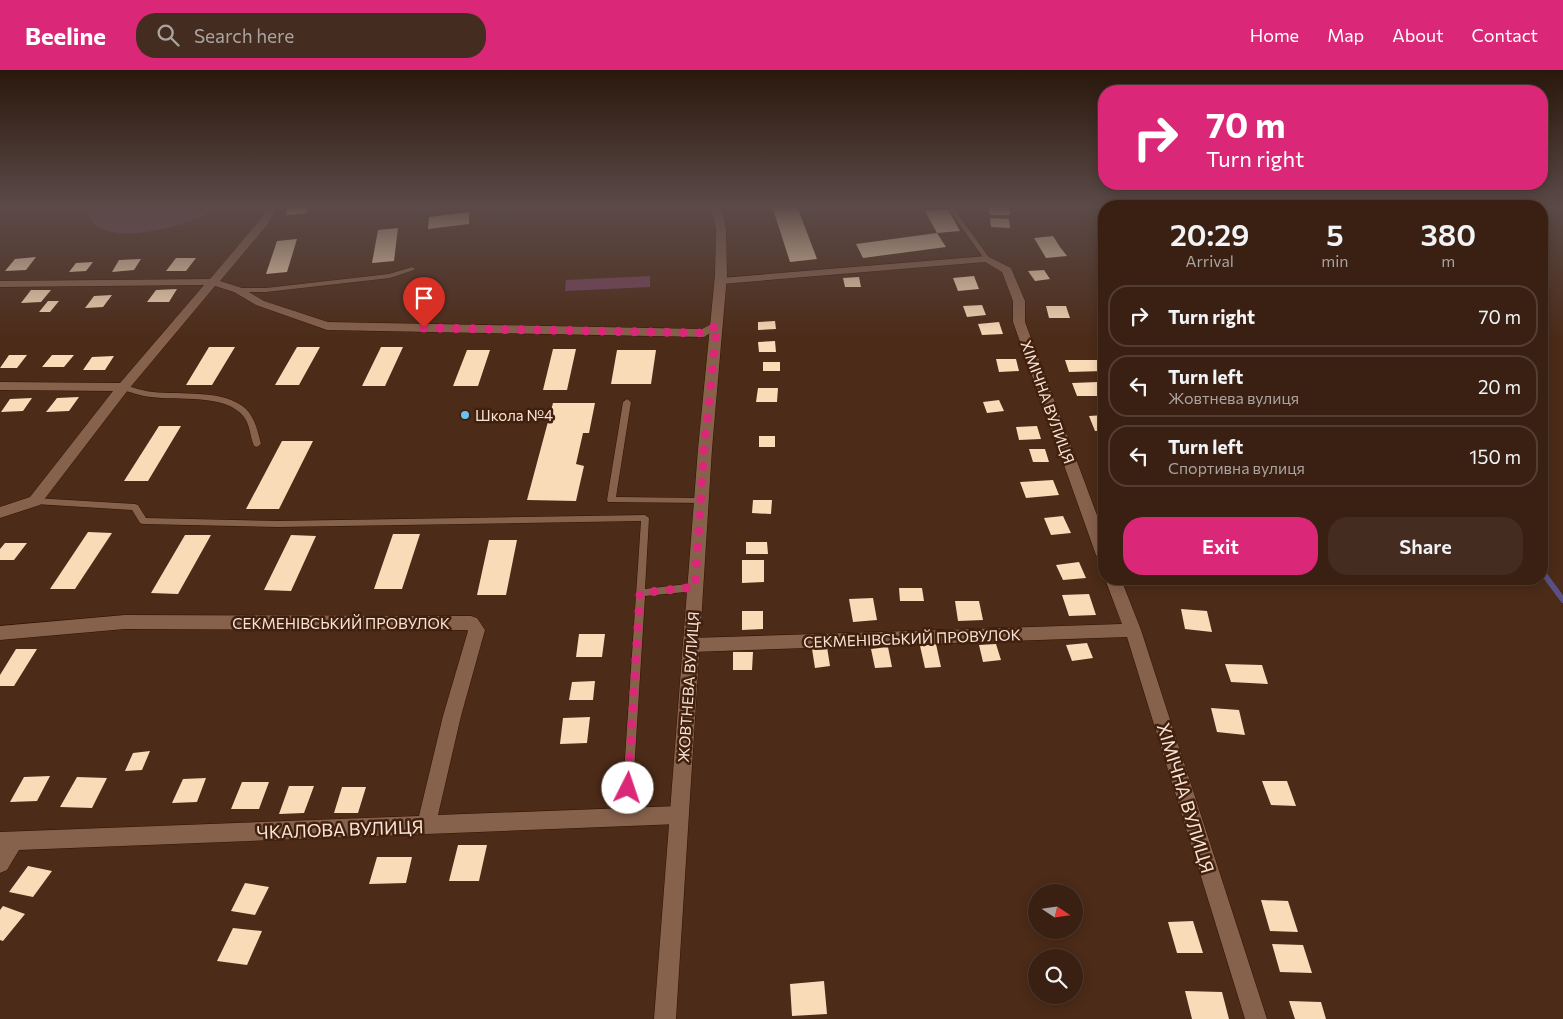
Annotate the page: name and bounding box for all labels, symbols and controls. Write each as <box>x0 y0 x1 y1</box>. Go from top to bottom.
search box <box>136 13 486 58</box>
text: Beeline <box>25 21 106 50</box>
icon: search <box>154 21 182 49</box>
text: Search here <box>194 24 294 47</box>
text: Home <box>1250 24 1299 46</box>
text: Map <box>1327 24 1364 46</box>
text: About <box>1392 24 1444 46</box>
text: Contact <box>1472 24 1538 46</box>
text: 70 m <box>1206 102 1286 145</box>
icon: right <box>1123 105 1188 170</box>
text: Turn right <box>1206 145 1304 172</box>
text: 20:29 <box>1170 215 1249 252</box>
text: 5 <box>1326 215 1344 252</box>
text: 380 <box>1420 215 1476 252</box>
text: Arrival <box>1185 251 1234 270</box>
text: min <box>1321 251 1349 270</box>
text: m <box>1441 251 1455 270</box>
pin <box>403 277 445 328</box>
icon: arrive <box>410 284 438 312</box>
icon: right <box>1125 302 1153 330</box>
text: Turn right <box>1168 305 1255 328</box>
text: 70 m <box>1478 305 1521 328</box>
street label: ХІМІЧНА ВУЛИЦЯ <box>1017 338 1079 466</box>
text: Turn left <box>1168 365 1243 388</box>
icon: left <box>1125 372 1153 400</box>
text: 20 m <box>1478 375 1521 398</box>
text: Жовтнева вулиця <box>1168 388 1299 407</box>
place label: Школа №4 <box>475 406 553 424</box>
marker: Школа №4 <box>459 409 471 421</box>
text: Turn left <box>1168 435 1243 458</box>
icon: left <box>1125 442 1153 470</box>
text: 150 m <box>1469 445 1521 468</box>
text: Спортивна вулиця <box>1168 458 1305 477</box>
button: Exit <box>1123 517 1318 575</box>
button: Share <box>1328 517 1523 575</box>
street label: ЖОВТНЕВА ВУЛИЦЯ <box>674 611 702 763</box>
street label: СЕКМЕНІВСЬКИЙ ПРОВУЛОК <box>232 614 450 632</box>
street label: СЕКМЕНІВСЬКИЙ ПРОВУЛОК <box>803 625 1021 651</box>
street label: ХІМІЧНА ВУЛИЦЯ <box>1153 720 1219 876</box>
position arrow <box>601 761 653 813</box>
street label: ЧКАЛОВА ВУЛИЦЯ <box>256 815 424 843</box>
north arrow <box>1028 884 1082 939</box>
map controls <box>1028 884 1083 1004</box>
button: search <box>1028 949 1083 1004</box>

